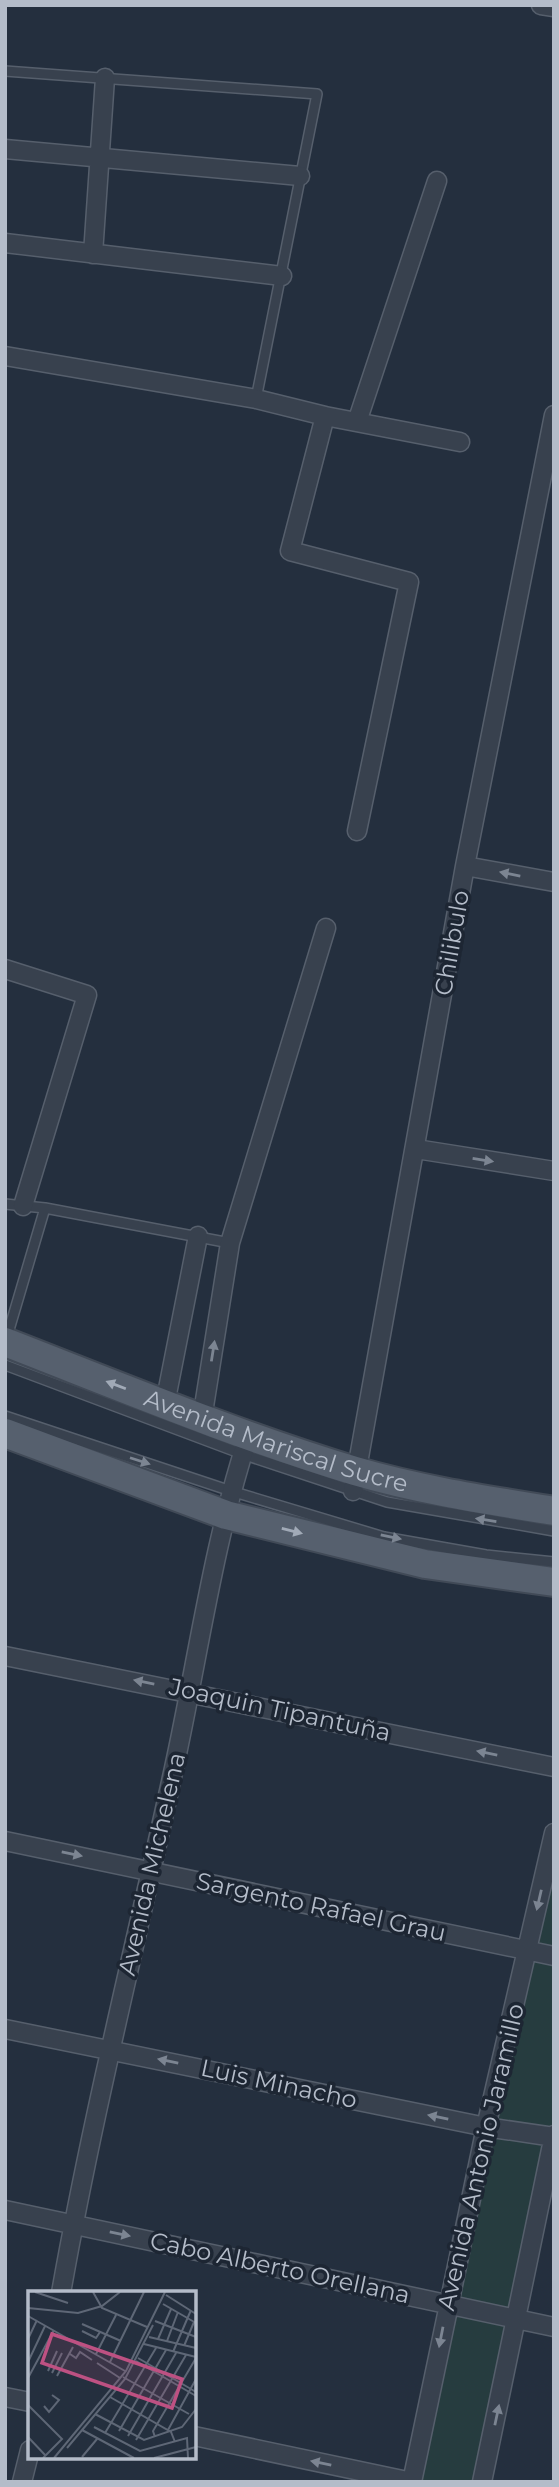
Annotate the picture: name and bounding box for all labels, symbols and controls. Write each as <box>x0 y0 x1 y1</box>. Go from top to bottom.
one-way arrow <box>499 868 521 879</box>
street label: Chilibulo <box>428 888 475 998</box>
one-way arrow <box>473 1155 495 1166</box>
one-way arrow <box>208 1340 219 1362</box>
one-way arrow <box>106 1380 127 1391</box>
street label: Avenida Mariscal Sucre <box>140 1383 411 1498</box>
one-way arrow <box>129 1456 150 1467</box>
one-way arrow <box>475 1514 497 1525</box>
one-way arrow <box>281 1526 303 1537</box>
one-way arrow <box>380 1532 402 1543</box>
street label: Joaquin Tipantuña <box>166 1672 393 1747</box>
one-way arrow <box>133 1677 155 1688</box>
one-way arrow <box>476 1747 498 1758</box>
street label: Avenida Michelena <box>112 1750 191 1978</box>
one-way arrow <box>61 1849 83 1860</box>
street label: Sargento Rafael Grau <box>194 1866 448 1947</box>
one-way arrow <box>533 1889 544 1911</box>
street label: Avenida Antonio Jaramillo <box>431 2001 530 2313</box>
street label: Luis Minacho <box>198 2053 360 2114</box>
one-way arrow <box>157 2056 179 2067</box>
one-way arrow <box>427 2111 449 2122</box>
street label: Cabo Alberto Orellana <box>147 2226 413 2309</box>
one-way arrow <box>109 2228 131 2239</box>
inset map <box>28 2291 196 2459</box>
one-way arrow <box>435 2326 446 2348</box>
one-way arrow <box>491 2404 502 2426</box>
one-way arrow <box>310 2457 332 2468</box>

